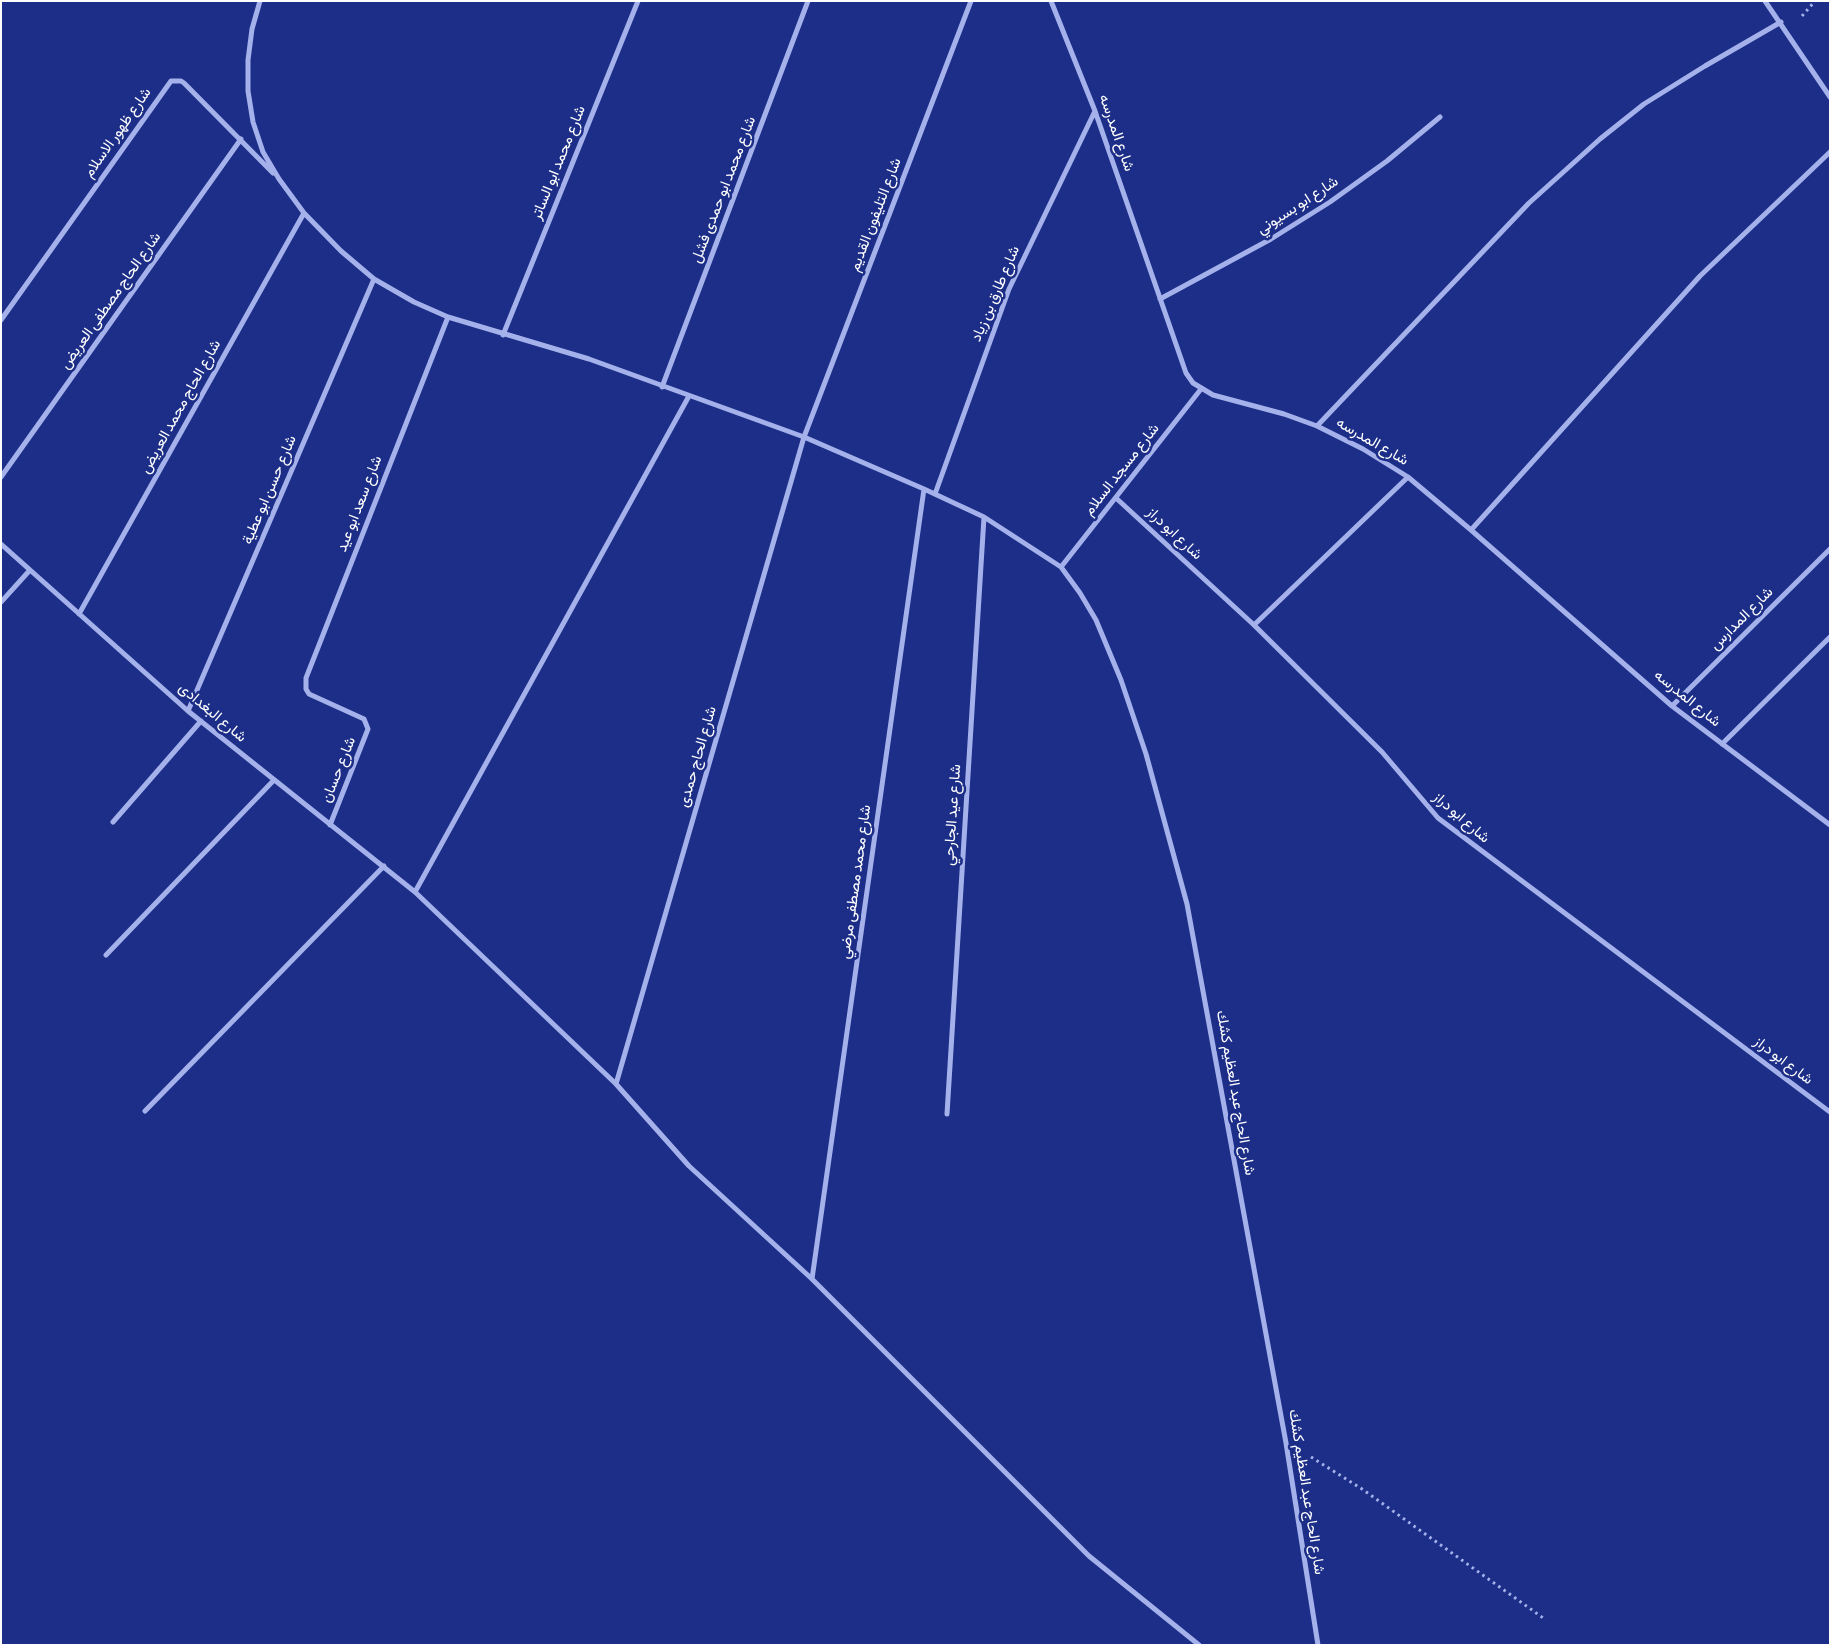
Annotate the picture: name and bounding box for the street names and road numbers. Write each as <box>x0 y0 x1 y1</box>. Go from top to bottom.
street label: شارع ظهور الاسلام <box>80 85 156 181</box>
street label: شارع المدرسه <box>1094 92 1138 174</box>
street label: شارع محمد ابو الساتر <box>528 103 590 223</box>
street label: شارع محمد ابو حمدى فشل <box>688 114 760 266</box>
street label: شارع التليفون القديم <box>846 156 906 274</box>
street label: شارع ابو بسيوني <box>1254 173 1342 239</box>
street label: شارع الحاج مصطفى العريض <box>57 229 165 373</box>
street label: شارع طارق بن زياد <box>968 243 1024 345</box>
street label: شارع الحاج محمد العريض <box>137 337 225 477</box>
street label: شارع المدرسه <box>1333 414 1411 470</box>
street label: شارع مسجد السلام <box>1080 420 1164 520</box>
street label: شارع حسن ابو عطية <box>239 433 301 547</box>
street label: شارع سعد ابو عيد <box>333 453 387 555</box>
street label: شارع ابو دراز <box>1142 504 1206 564</box>
street label: شارع المدارس <box>1707 584 1777 654</box>
street label: شارع المدرسه <box>1650 667 1724 731</box>
street label: شارع البغدادى <box>174 679 250 747</box>
street label: شارع الحاج حمدى <box>675 704 721 810</box>
street label: شارع حسان <box>318 734 360 806</box>
street label: شارع عيد الجارحي <box>940 764 966 866</box>
street label: شارع ابو دراز <box>1429 788 1493 848</box>
street label: شارع محمد مصطفى مرضي <box>836 804 876 960</box>
street label: شارع الحاج عبد العظيم كشك <box>1212 1009 1258 1177</box>
street label: شارع ابو دراز <box>1750 1033 1816 1089</box>
street label: شارع الحاج عبد العظيم كشك <box>1284 1408 1328 1576</box>

